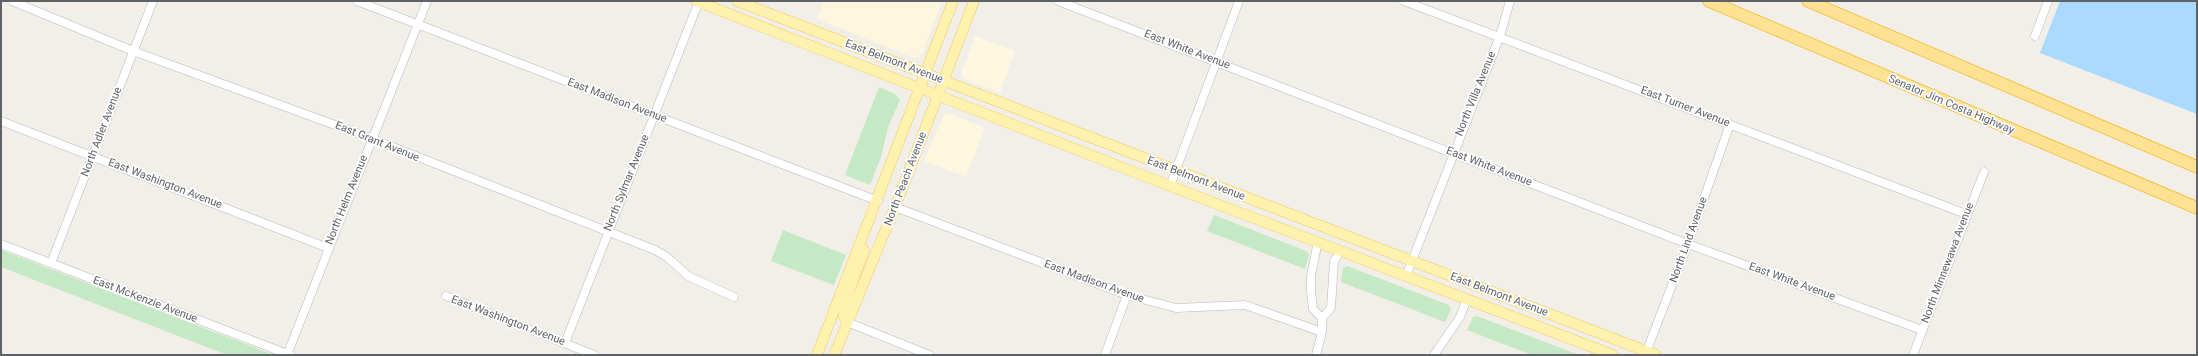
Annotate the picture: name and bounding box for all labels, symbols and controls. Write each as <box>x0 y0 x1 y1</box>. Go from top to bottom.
street label: East White Avenue <box>1142 28 1232 72</box>
street label: East Belmont Avenue <box>843 37 945 87</box>
street label: North Villa Avenue <box>1453 50 1499 138</box>
street label: Senator Jim Costa Highway <box>1886 72 2016 138</box>
street label: East Madison Avenue <box>565 76 669 126</box>
street label: East Turner Avenue <box>1639 84 1731 130</box>
street label: North Adler Avenue <box>79 85 125 179</box>
street label: East Grant Avenue <box>333 119 421 165</box>
street label: North Peach Avenue <box>882 130 930 228</box>
street label: North Sylmar Avenue <box>602 133 652 233</box>
street label: East White Avenue <box>1444 145 1534 189</box>
street label: North Helm Avenue <box>323 153 371 247</box>
street label: East Belmont Avenue <box>1145 154 1247 204</box>
street label: East Washington Avenue <box>106 156 224 212</box>
street label: North Lind Avenue <box>1667 195 1711 285</box>
street label: North Minnewawa Avenue <box>1919 201 1977 325</box>
street label: East Madison Avenue <box>1042 258 1146 306</box>
street label: East White Avenue <box>1747 260 1837 304</box>
street label: East Belmont Avenue <box>1448 270 1550 320</box>
street label: East McKenzie Avenue <box>91 274 199 326</box>
street label: East Washington Avenue <box>449 293 567 349</box>

